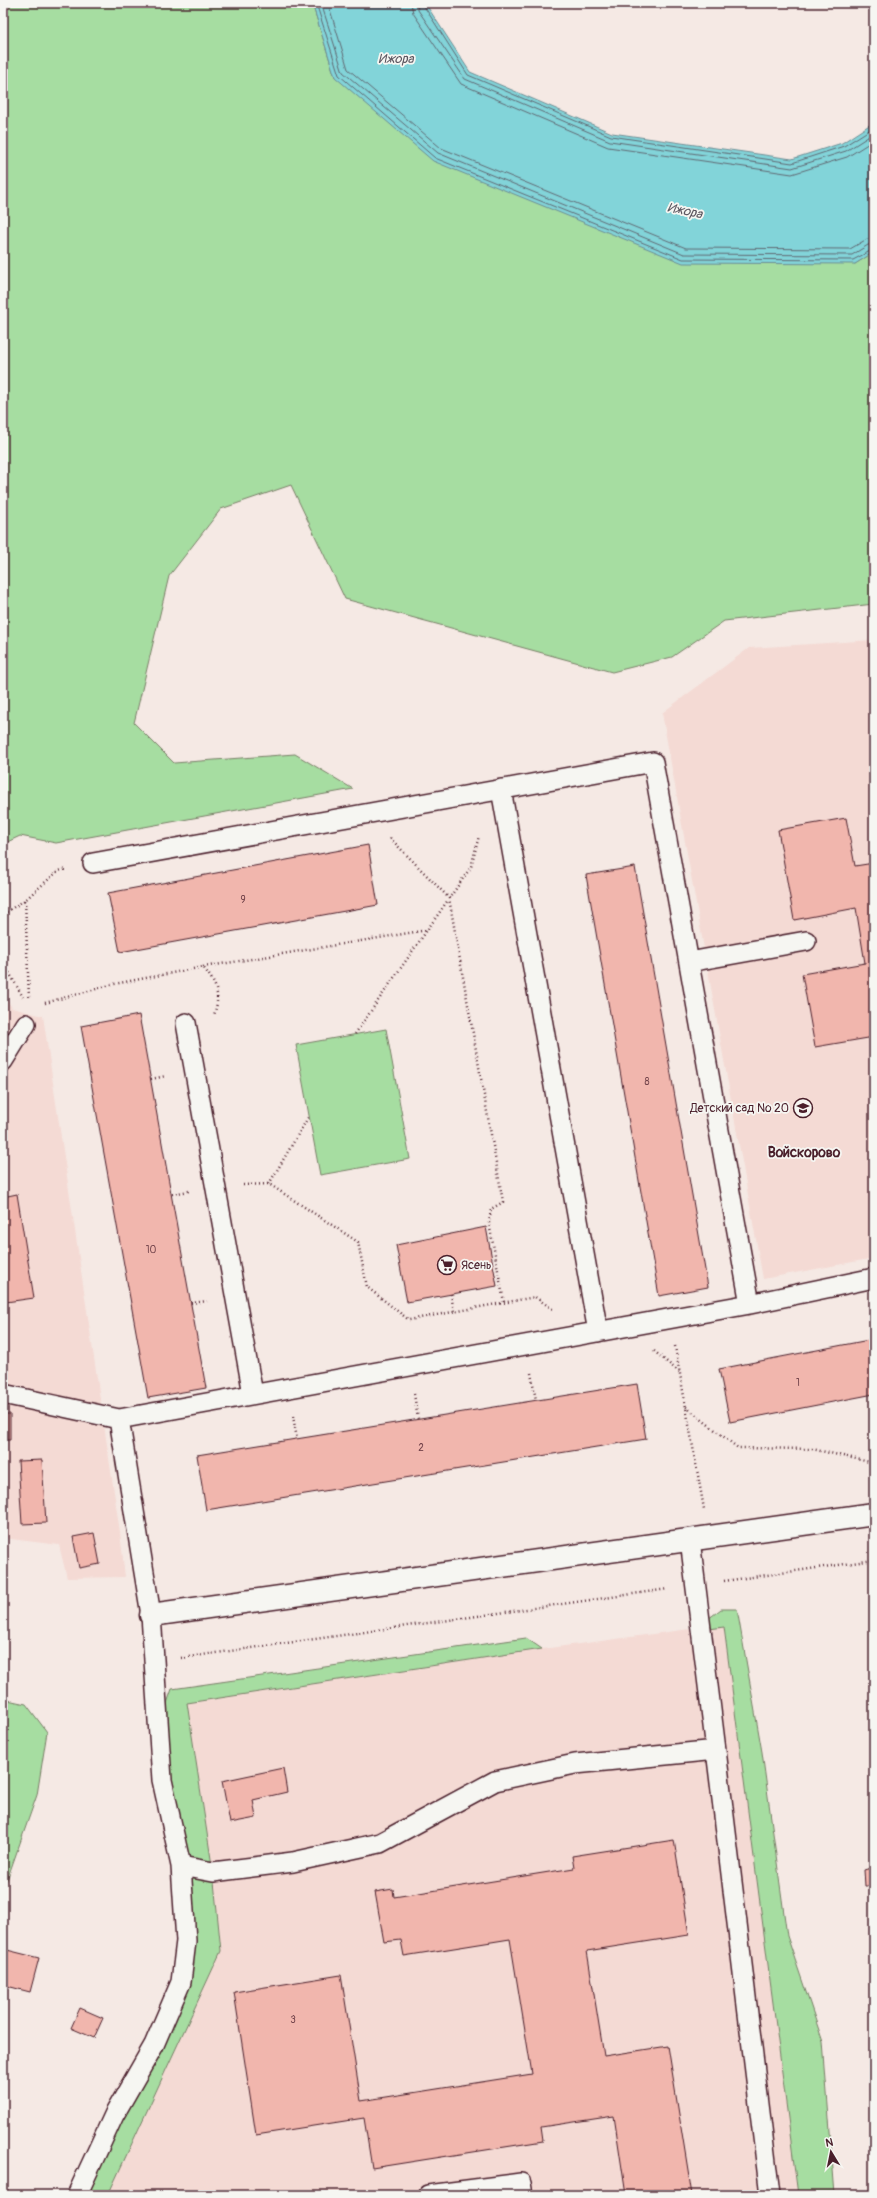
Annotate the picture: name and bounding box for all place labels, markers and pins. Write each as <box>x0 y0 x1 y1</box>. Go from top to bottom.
school or university icon: Детский сад № 20 <box>792 1097 814 1119</box>
place label: Детский сад № 20 <box>689 1101 789 1116</box>
supermarket icon: Ясень <box>436 1254 458 1276</box>
place label: Ясень <box>461 1258 491 1273</box>

